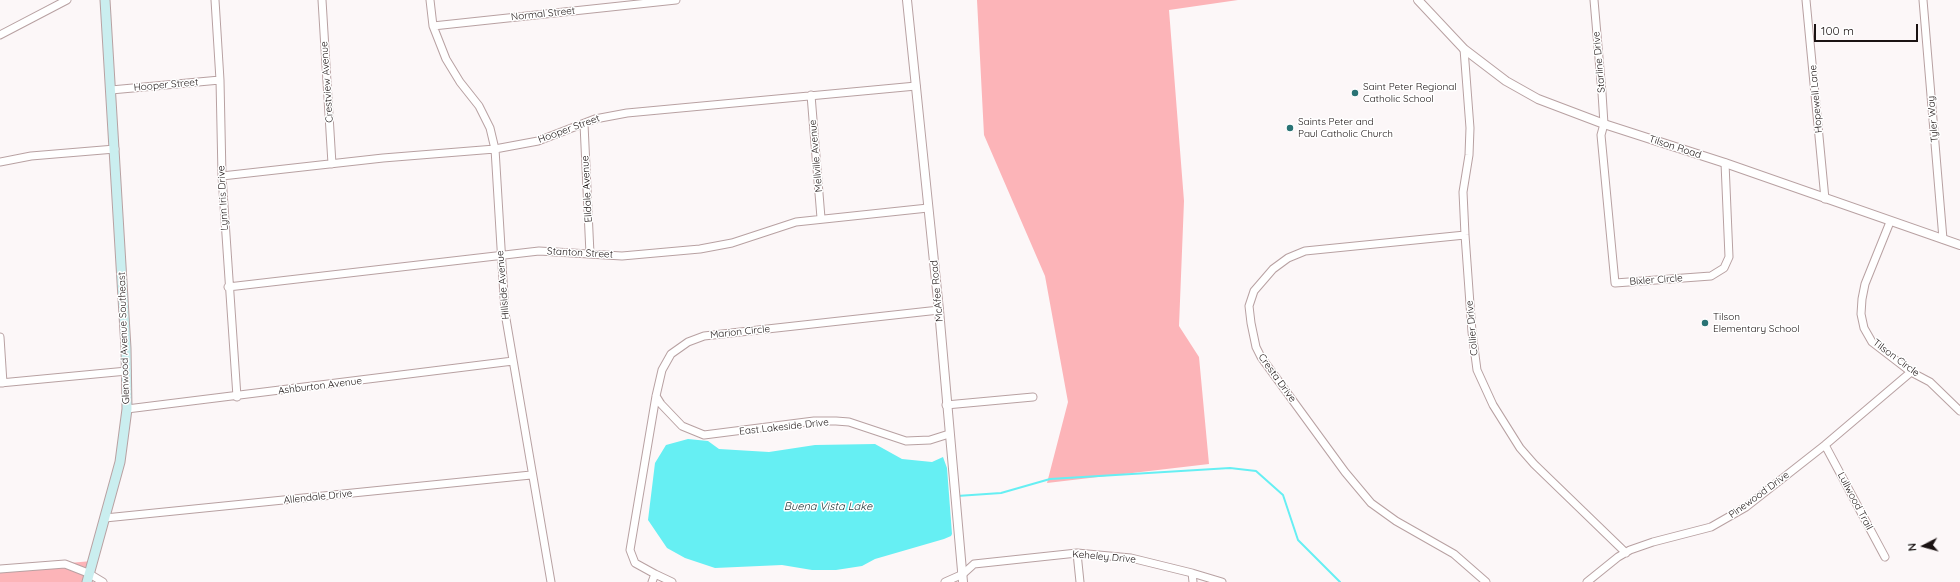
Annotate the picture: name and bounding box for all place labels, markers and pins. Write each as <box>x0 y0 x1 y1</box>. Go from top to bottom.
place label: Saint Peter Regional Catholic School <box>1363 81 1457 104</box>
marker: Saint Peter Regional Catholic School <box>1350 88 1360 98</box>
place label: Saints Peter and Paul Catholic Church <box>1298 116 1393 140</box>
marker: Saints Peter and Paul Catholic Church <box>1285 123 1295 133</box>
place label: Tilson Elementary School <box>1713 311 1800 334</box>
marker: Tilson Elementary School <box>1700 318 1710 328</box>

